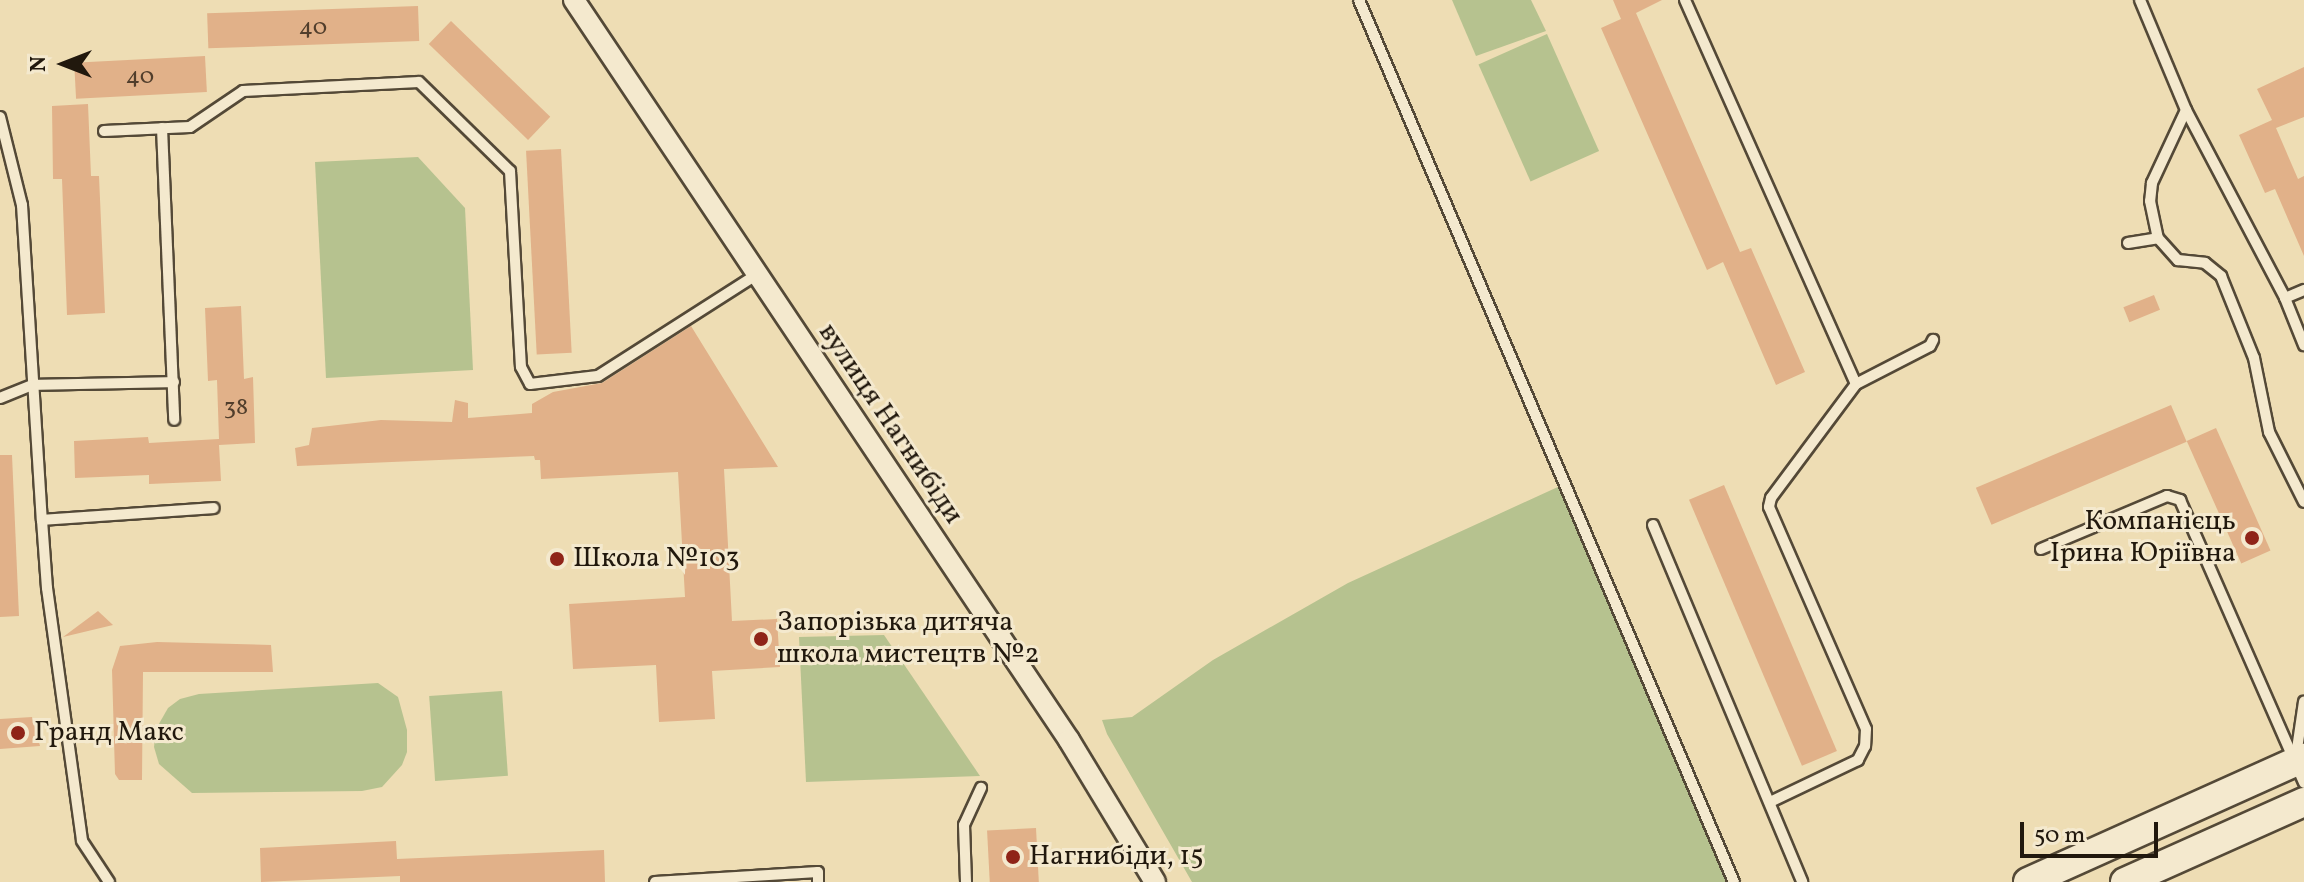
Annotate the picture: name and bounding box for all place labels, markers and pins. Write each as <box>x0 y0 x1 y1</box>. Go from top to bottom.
place label: Компанієць Ірина Юріївна <box>2050 505 2236 571</box>
marker: Компанієць Ірина Юріївна <box>2243 529 2261 547</box>
place label: Школа №103 <box>573 542 740 576</box>
marker: Школа №103 <box>548 550 566 568</box>
place label: Запорізька дитяча школа мистецтв №2 <box>777 606 1039 672</box>
marker: Запорізька дитяча школа мистецтв №2 <box>752 630 770 648</box>
place label: Гранд Макс <box>34 716 184 750</box>
marker: Гранд Макс <box>9 724 27 742</box>
place label: Нагнибіди, 15 <box>1029 840 1204 874</box>
marker: Нагнибіди, 15 <box>1004 848 1022 866</box>

